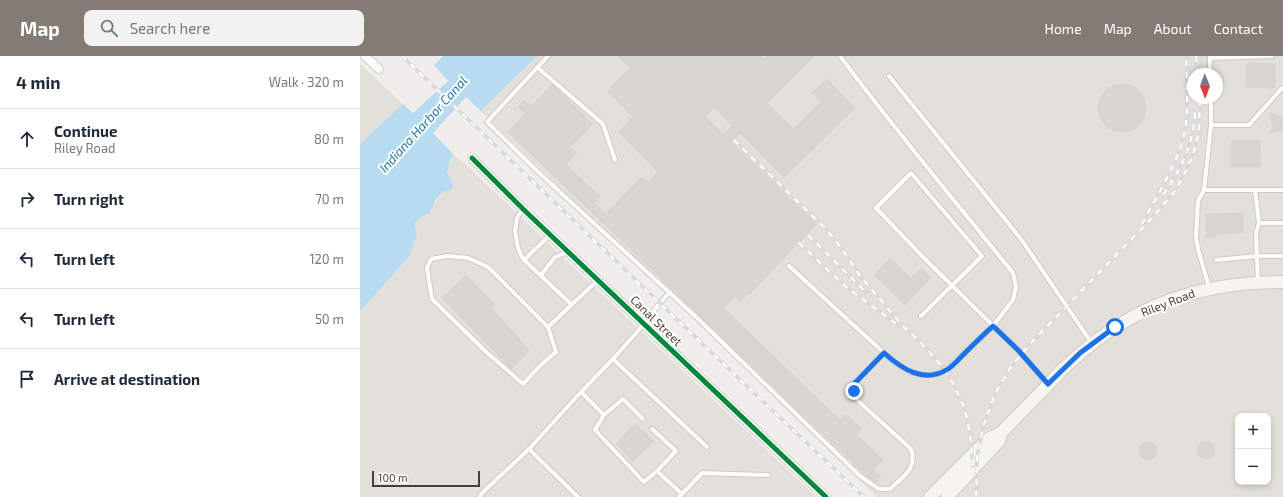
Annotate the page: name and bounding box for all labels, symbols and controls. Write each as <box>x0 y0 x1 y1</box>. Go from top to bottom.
search box <box>84 10 364 46</box>
text: Map <box>20 17 60 40</box>
icon: search <box>98 17 120 39</box>
text: Search here <box>130 19 210 37</box>
text: Home <box>1045 20 1082 37</box>
text: Map <box>1104 20 1132 37</box>
text: About <box>1154 20 1192 37</box>
text: Contact <box>1214 20 1263 37</box>
north arrow <box>1187 68 1223 104</box>
text: 4 min <box>16 72 60 92</box>
water label: Indiana Harbor Canal <box>375 72 471 176</box>
text: Walk · 320 m <box>269 74 344 90</box>
text: Continue <box>54 122 117 140</box>
icon: ahead <box>16 128 38 150</box>
text: 80 m <box>314 131 344 147</box>
text: Riley Road <box>54 140 116 156</box>
icon: right <box>16 188 38 210</box>
text: Turn right <box>54 190 124 208</box>
text: 70 m <box>315 191 344 207</box>
icon: left <box>16 248 38 270</box>
text: Turn left <box>54 250 115 268</box>
text: 120 m <box>309 251 344 267</box>
street label: Riley Road <box>1139 285 1197 319</box>
street label: Canal Street <box>628 292 686 349</box>
icon: left <box>16 308 38 330</box>
text: Turn left <box>54 310 115 328</box>
text: 50 m <box>315 311 344 327</box>
route start <box>1106 318 1124 336</box>
icon: arrive <box>16 368 38 390</box>
text: Arrive at destination <box>54 370 200 388</box>
route end <box>845 382 863 400</box>
map controls <box>1235 413 1271 485</box>
button: + <box>1235 413 1271 449</box>
button: − <box>1235 449 1271 485</box>
scale bar <box>372 469 480 488</box>
text: 100 m <box>378 471 408 484</box>

